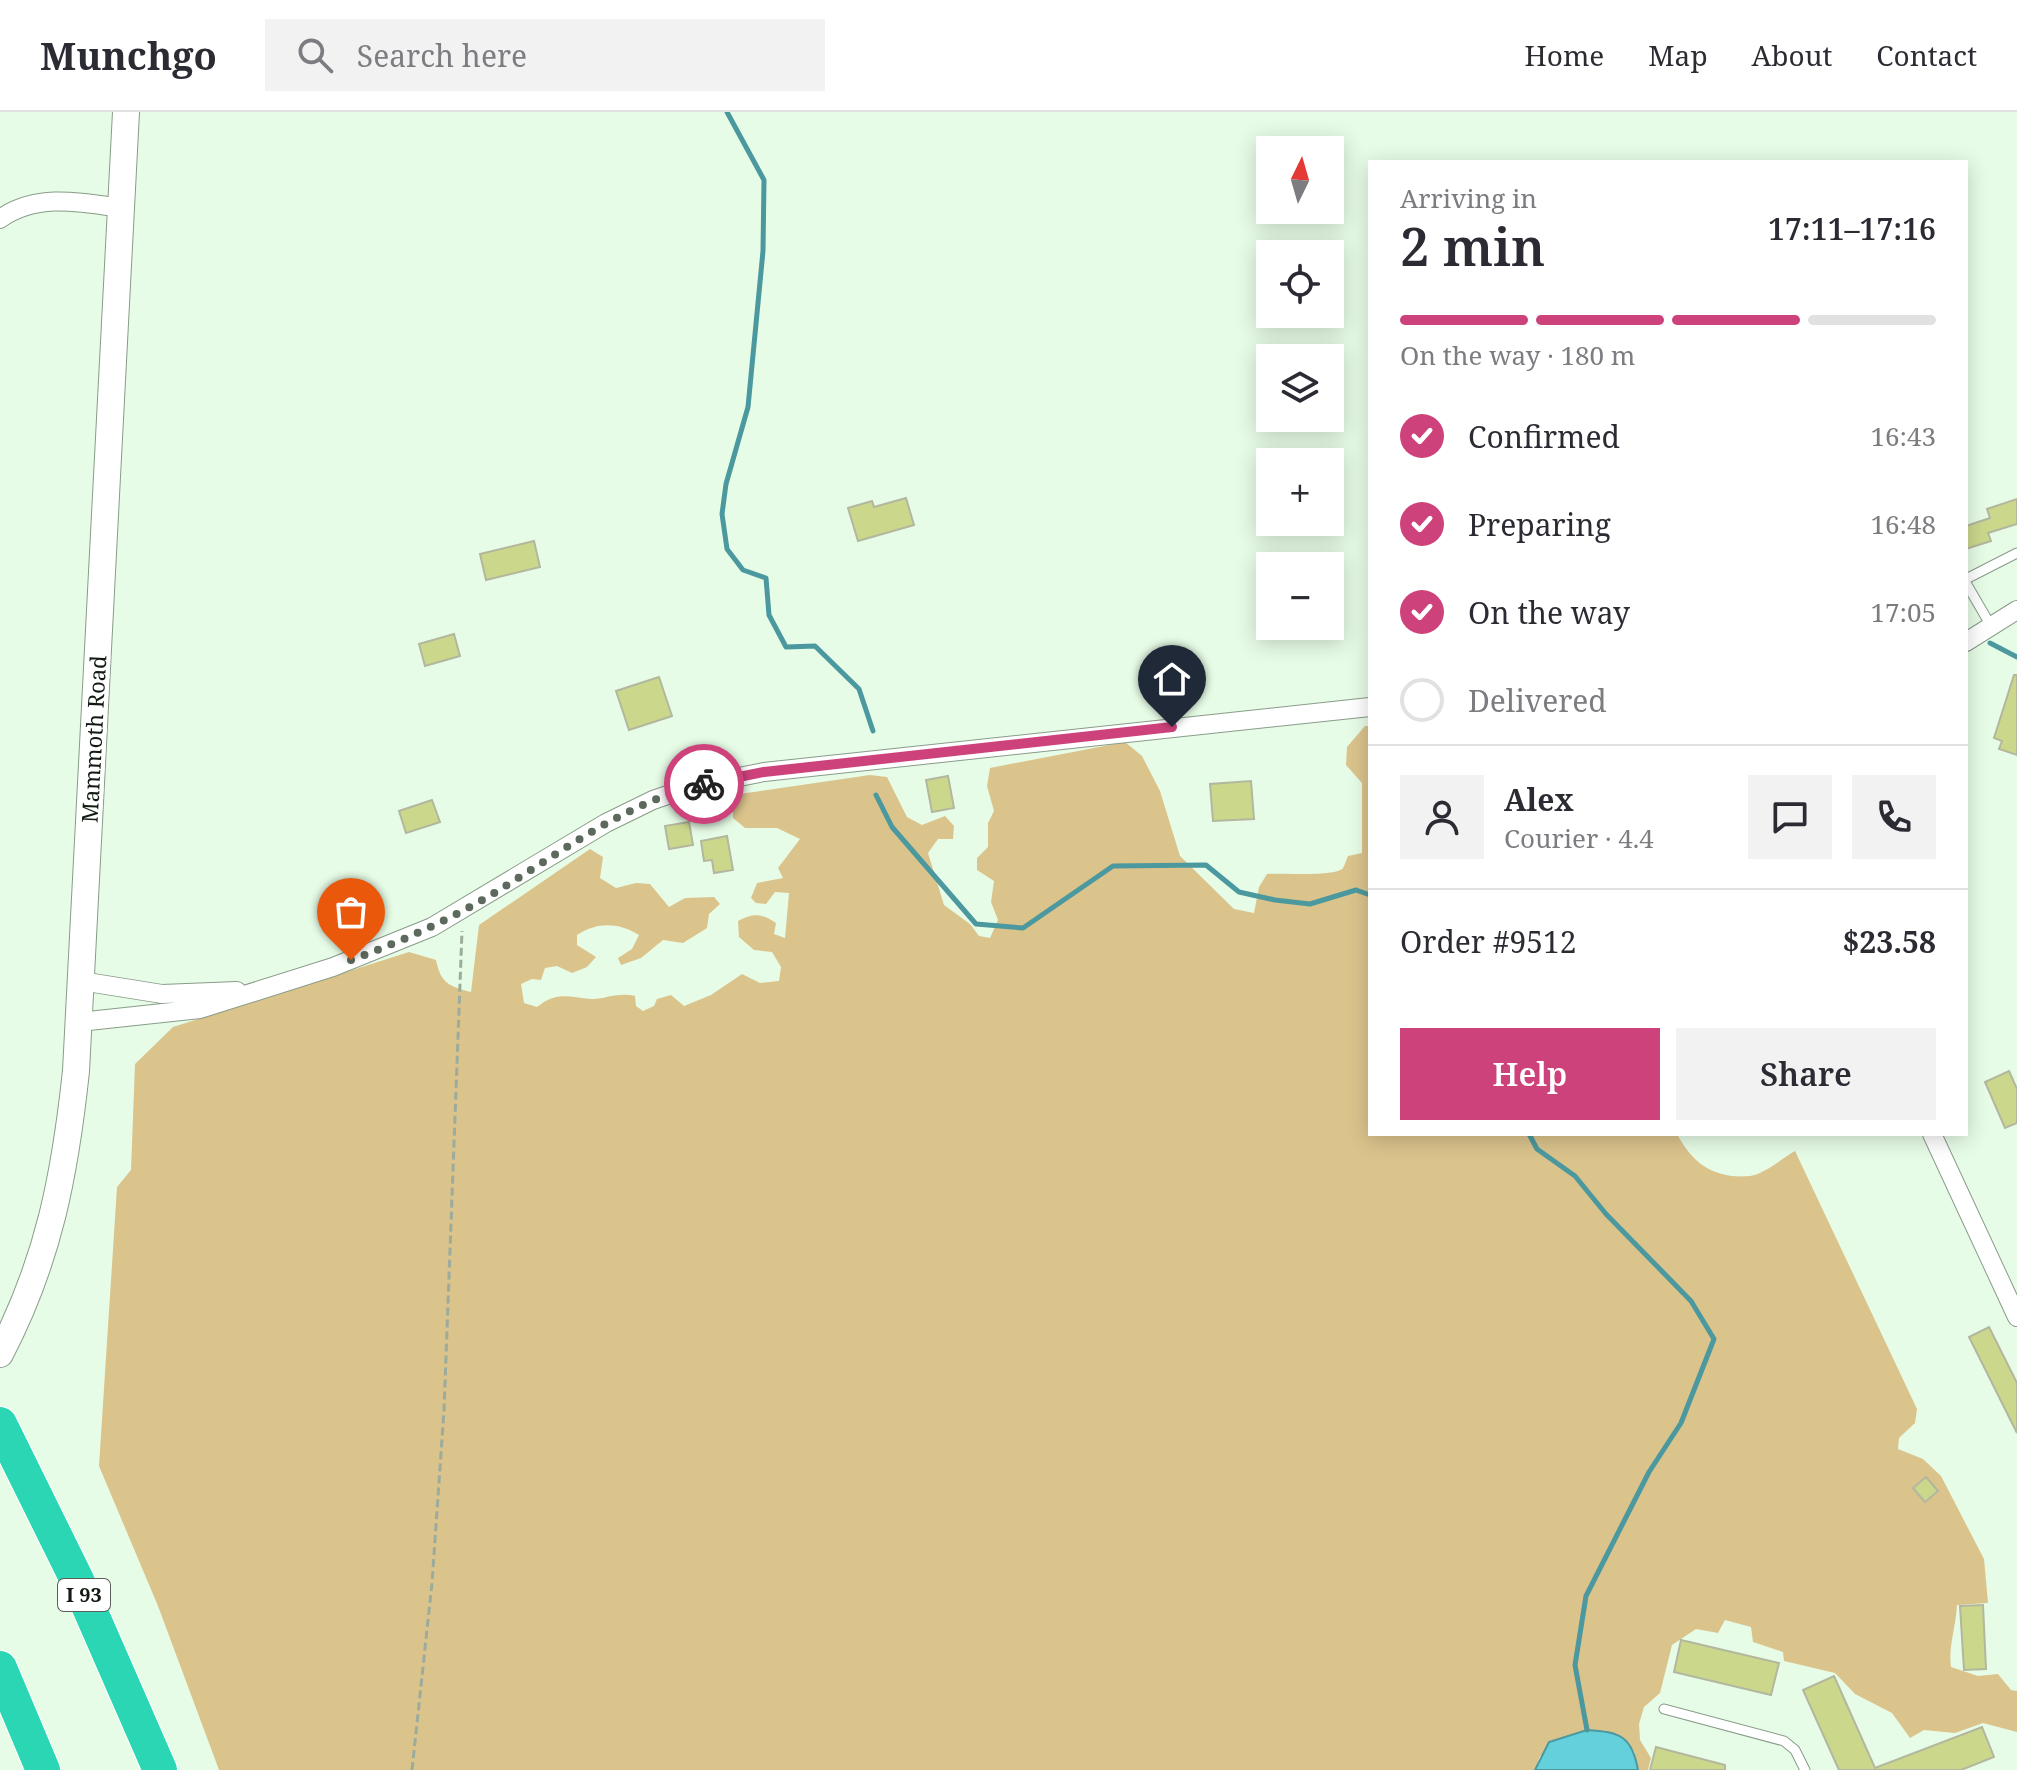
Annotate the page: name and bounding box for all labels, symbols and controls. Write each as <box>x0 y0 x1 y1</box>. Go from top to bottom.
search box <box>265 19 825 91</box>
text: Munchgo <box>40 29 217 81</box>
icon: search <box>293 33 337 77</box>
text: Search here <box>357 35 527 76</box>
text: Home <box>1525 36 1604 74</box>
text: Map <box>1648 36 1708 74</box>
text: About <box>1752 36 1832 74</box>
text: Contact <box>1876 36 1977 74</box>
north arrow <box>1256 136 1344 224</box>
map controls <box>1256 136 1344 640</box>
text: Arriving in <box>1400 180 1537 216</box>
text: 17:11–17:16 <box>1768 208 1936 249</box>
text: 2 min <box>1400 210 1545 281</box>
button: locate <box>1256 240 1344 328</box>
text: On the way · 180 m <box>1400 337 1635 373</box>
button: layers <box>1256 344 1344 432</box>
icon: check <box>1400 414 1444 458</box>
text: Confirmed <box>1468 416 1620 457</box>
text: 16:43 <box>1870 418 1936 454</box>
button: + <box>1256 448 1344 536</box>
icon: check <box>1400 502 1444 546</box>
text: Preparing <box>1468 504 1611 545</box>
text: 16:48 <box>1870 506 1936 542</box>
button: − <box>1256 552 1344 640</box>
icon: check <box>1400 590 1444 634</box>
text: On the way <box>1468 592 1630 633</box>
text: 17:05 <box>1870 594 1936 630</box>
pin <box>1138 645 1206 727</box>
street label: Mammoth Road <box>74 654 112 824</box>
icon: home <box>1150 657 1194 701</box>
text: Delivered <box>1468 680 1607 721</box>
courier <box>664 744 744 824</box>
icon: bike <box>682 762 726 806</box>
button: person <box>1400 775 1484 859</box>
button: chat <box>1748 775 1832 859</box>
button: phone <box>1852 775 1936 859</box>
text: Alex <box>1504 779 1574 820</box>
text: Courier · 4.4 <box>1504 820 1654 856</box>
pin <box>317 878 385 960</box>
icon: bag <box>329 890 373 934</box>
text: Order #9512 <box>1400 921 1577 962</box>
text: $23.58 <box>1842 921 1936 962</box>
button: Help <box>1400 1028 1660 1120</box>
button: Share <box>1676 1028 1936 1120</box>
road number: I 93 <box>58 1579 110 1611</box>

